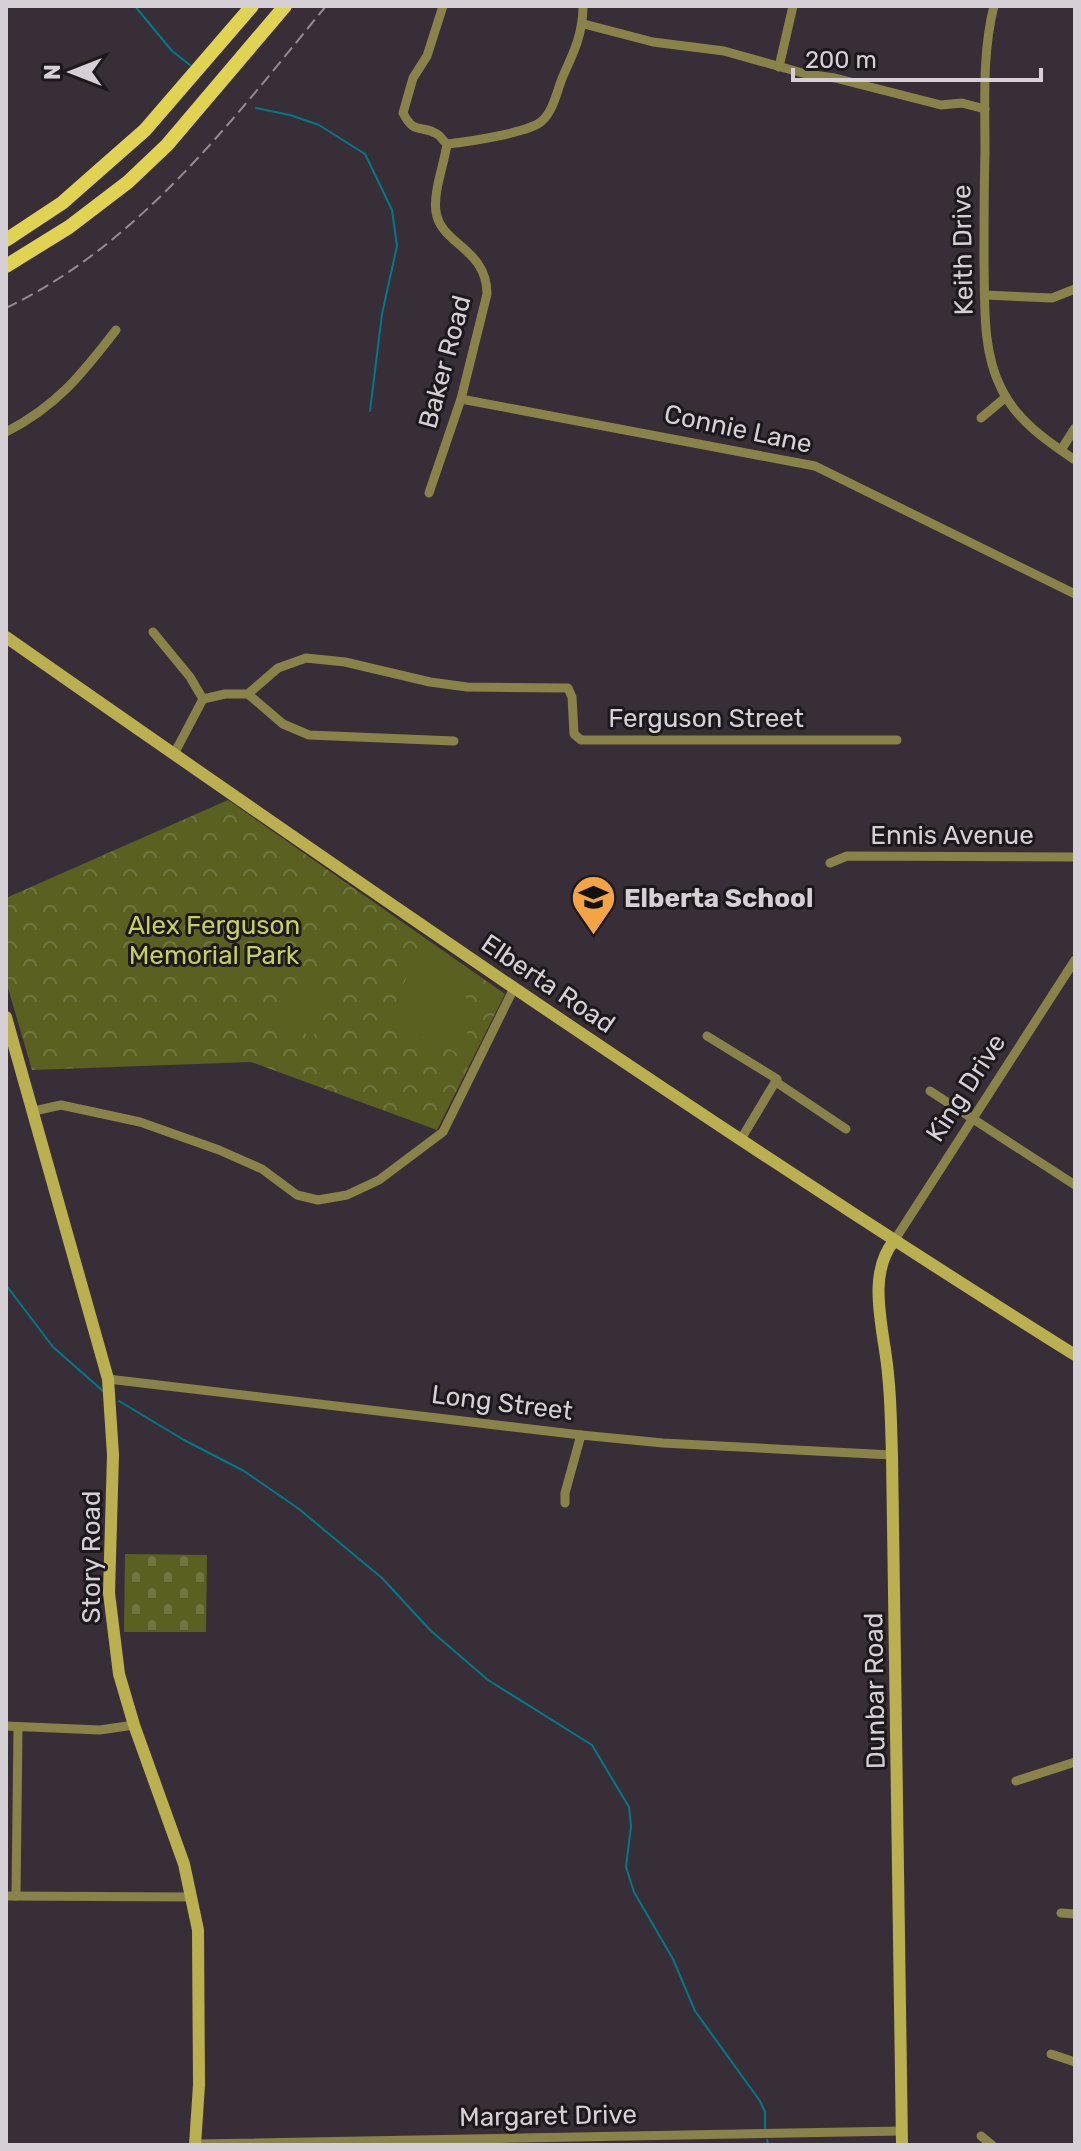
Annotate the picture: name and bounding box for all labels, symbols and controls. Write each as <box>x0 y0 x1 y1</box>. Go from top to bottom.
north arrow <box>32 32 112 112</box>
scale bar <box>793 32 1041 82</box>
text: 200 m <box>805 46 877 74</box>
text: N <box>39 64 66 80</box>
street label: Keith Drive <box>946 184 980 316</box>
street label: Baker Road <box>412 292 478 432</box>
street label: Connie Lane <box>661 398 815 460</box>
street label: Ferguson Street <box>608 703 804 734</box>
street label: Ennis Avenue <box>870 820 1034 851</box>
school or university icon: Elberta School <box>569 874 617 937</box>
place label: Elberta School <box>624 883 813 914</box>
park label: Alex Ferguson Memorial Park <box>128 910 300 971</box>
street label: Elberta Road <box>475 928 621 1040</box>
street label: King Drive <box>920 1028 1012 1148</box>
street label: Long Street <box>430 1379 574 1427</box>
street label: Story Road <box>76 1491 107 1623</box>
street label: Dunbar Road <box>858 1613 892 1769</box>
street label: Margaret Drive <box>459 2099 637 2133</box>

